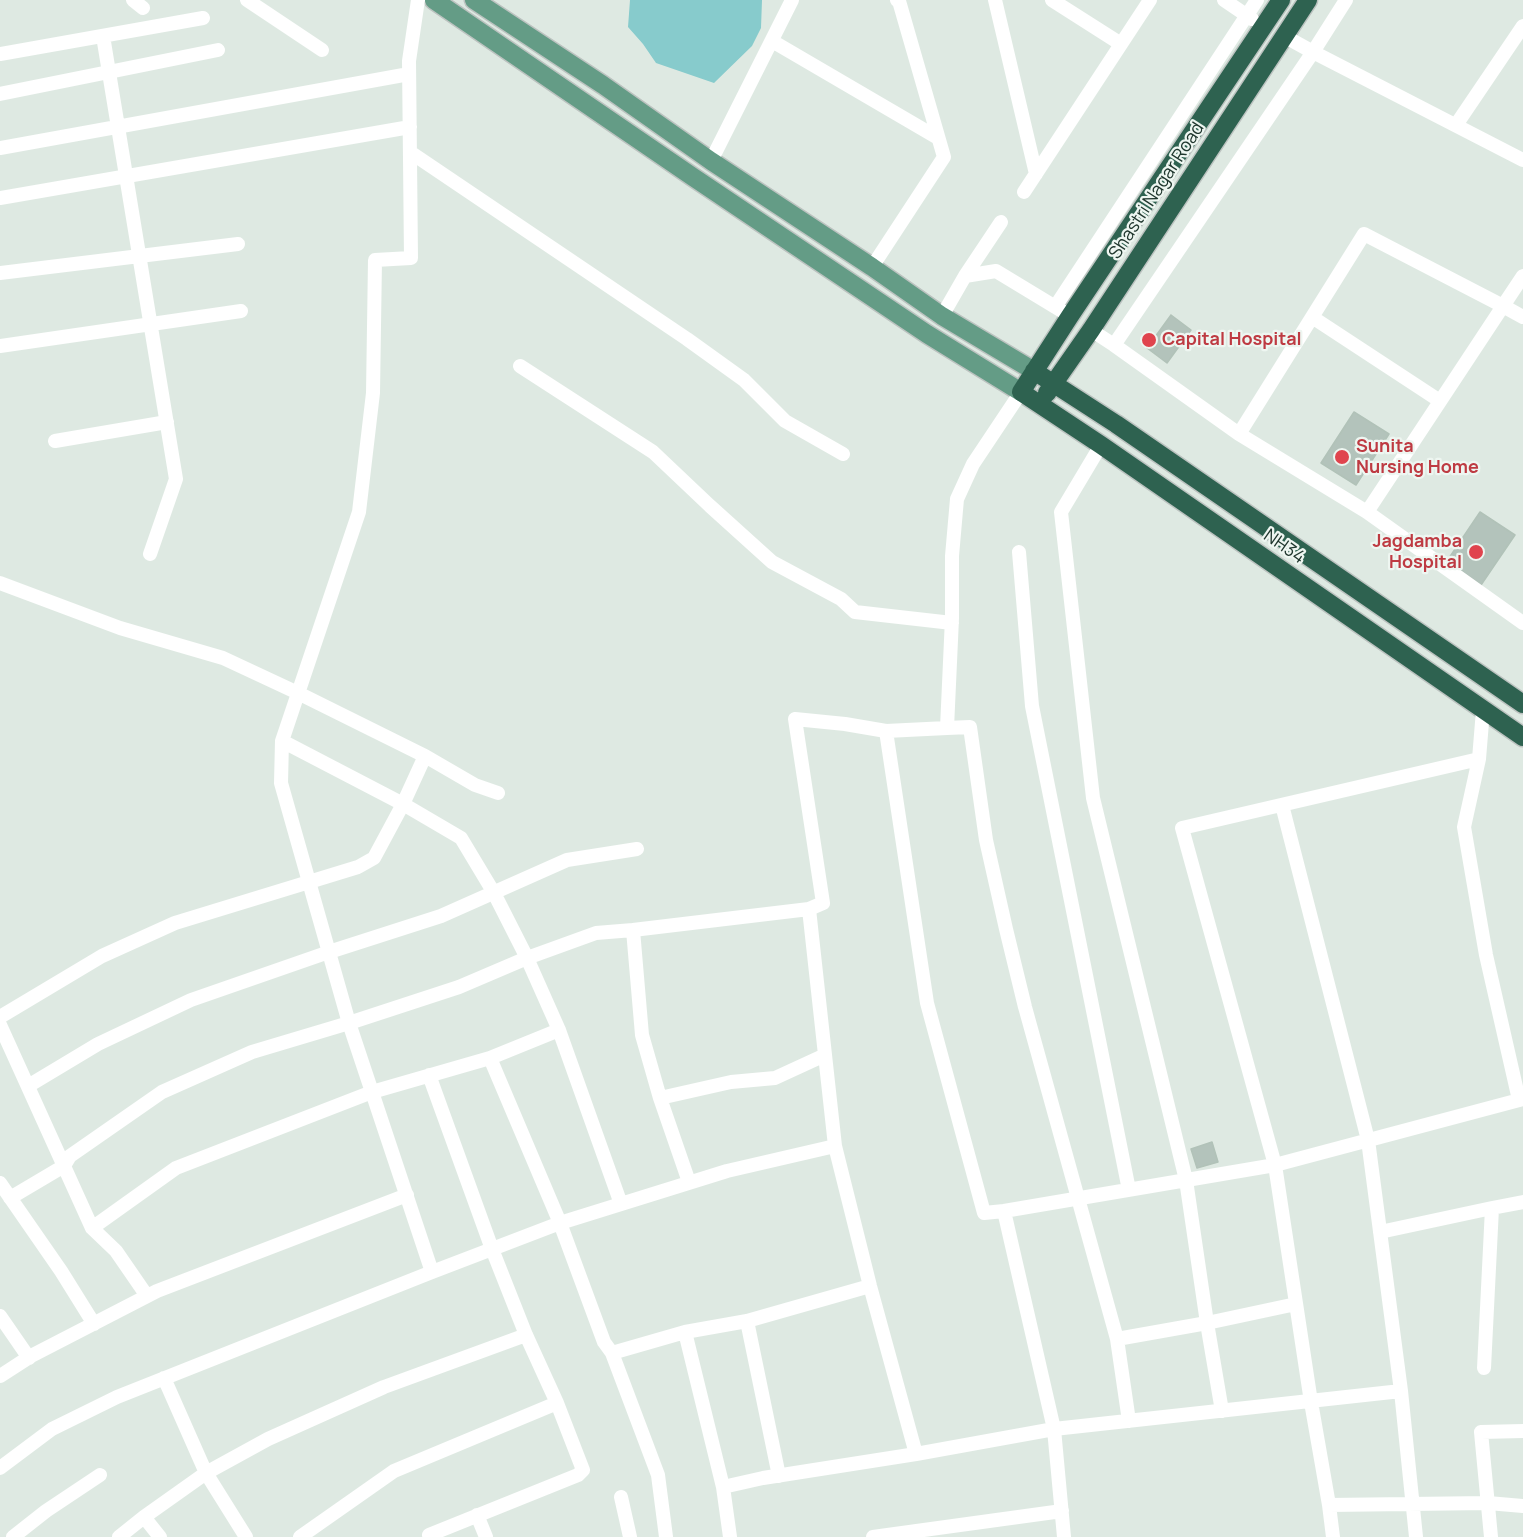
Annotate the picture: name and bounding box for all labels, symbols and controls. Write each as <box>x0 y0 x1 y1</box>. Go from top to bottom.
street label: Shastri Nagar Road <box>1105 119 1209 263</box>
place label: Capital Hospital <box>1162 329 1302 351</box>
marker: Capital Hospital <box>1140 331 1158 349</box>
place label: Sunita Nursing Home <box>1356 436 1479 478</box>
marker: Sunita Nursing Home <box>1333 448 1351 466</box>
street label: NH34 <box>1259 525 1309 569</box>
place label: Jagdamba Hospital <box>1372 531 1462 574</box>
marker: Jagdamba Hospital <box>1467 543 1485 561</box>

